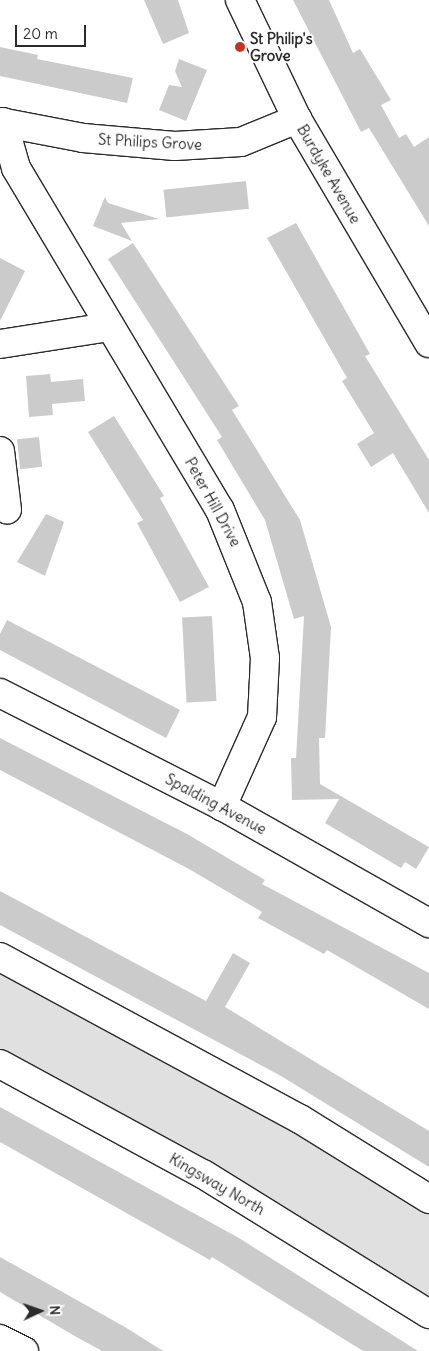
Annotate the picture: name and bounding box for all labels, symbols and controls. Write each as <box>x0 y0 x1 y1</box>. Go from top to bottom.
scale bar <box>18 15 89 47</box>
text: 20 m <box>23 24 58 43</box>
place label: St Philip's Grove <box>250 29 312 64</box>
marker: St Philip's Grove <box>234 41 246 53</box>
street label: Burdyke Avenue <box>293 121 365 227</box>
street label: St Philips Grove <box>98 130 202 154</box>
street label: Peter Hill Drive <box>181 454 245 550</box>
street label: Spalding Avenue <box>162 770 270 838</box>
street label: Kingsway North <box>166 1149 268 1219</box>
north arrow <box>15 1286 65 1336</box>
text: N <box>46 1305 64 1316</box>

